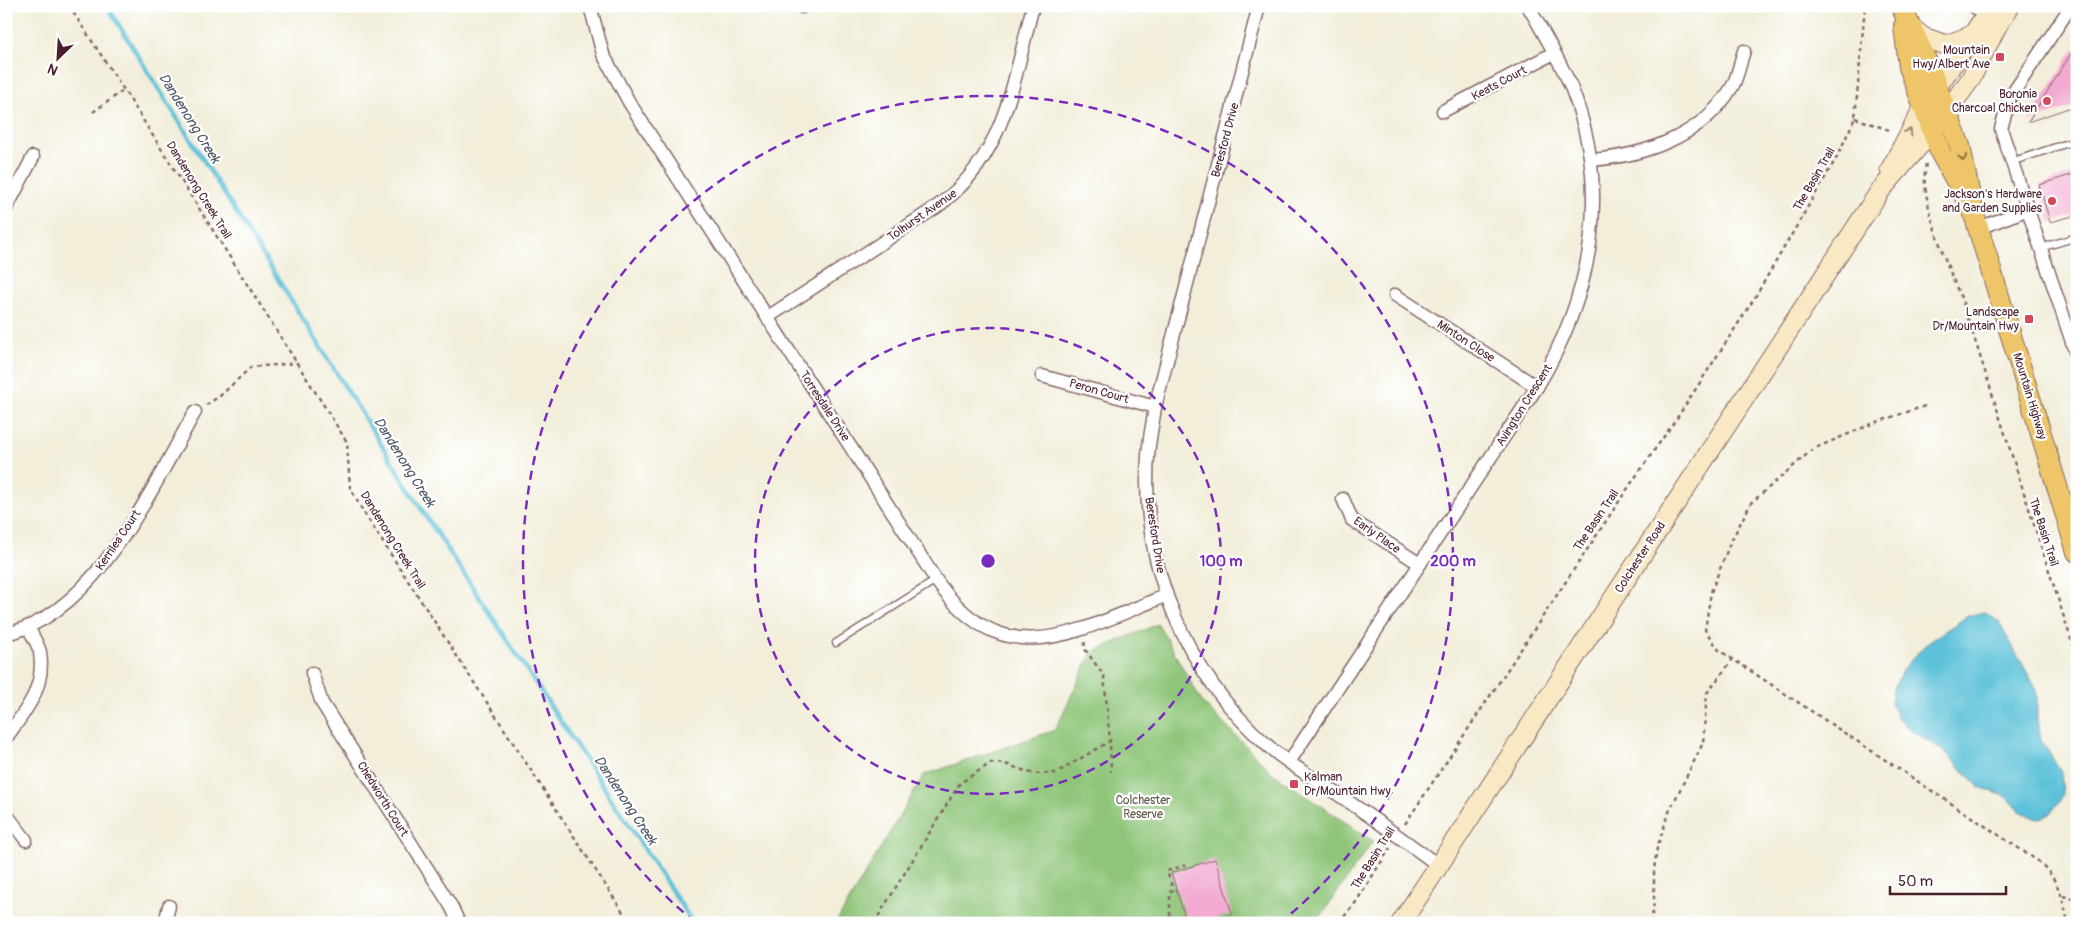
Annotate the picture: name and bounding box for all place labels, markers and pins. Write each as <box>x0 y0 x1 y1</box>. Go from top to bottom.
place label: Mountain Hwy/Albert Ave <box>1912 43 1990 72</box>
marker: Mountain Hwy/Albert Ave <box>1994 51 2006 63</box>
place label: Boronia Charcoal Chicken <box>1952 87 2037 116</box>
marker: Boronia Charcoal Chicken <box>2041 95 2053 107</box>
place label: Jackson's Hardware and Garden Supplies <box>1942 187 2043 216</box>
marker: Jackson's Hardware and Garden Supplies <box>2046 195 2058 207</box>
place label: Landscape Dr/Mountain Hwy <box>1932 305 2019 334</box>
marker: Landscape Dr/Mountain Hwy <box>2023 313 2035 325</box>
centre of rings <box>979 552 997 570</box>
place label: Kalman Dr/Mountain Hwy <box>1304 770 1391 799</box>
marker: Kalman Dr/Mountain Hwy <box>1288 778 1300 790</box>

